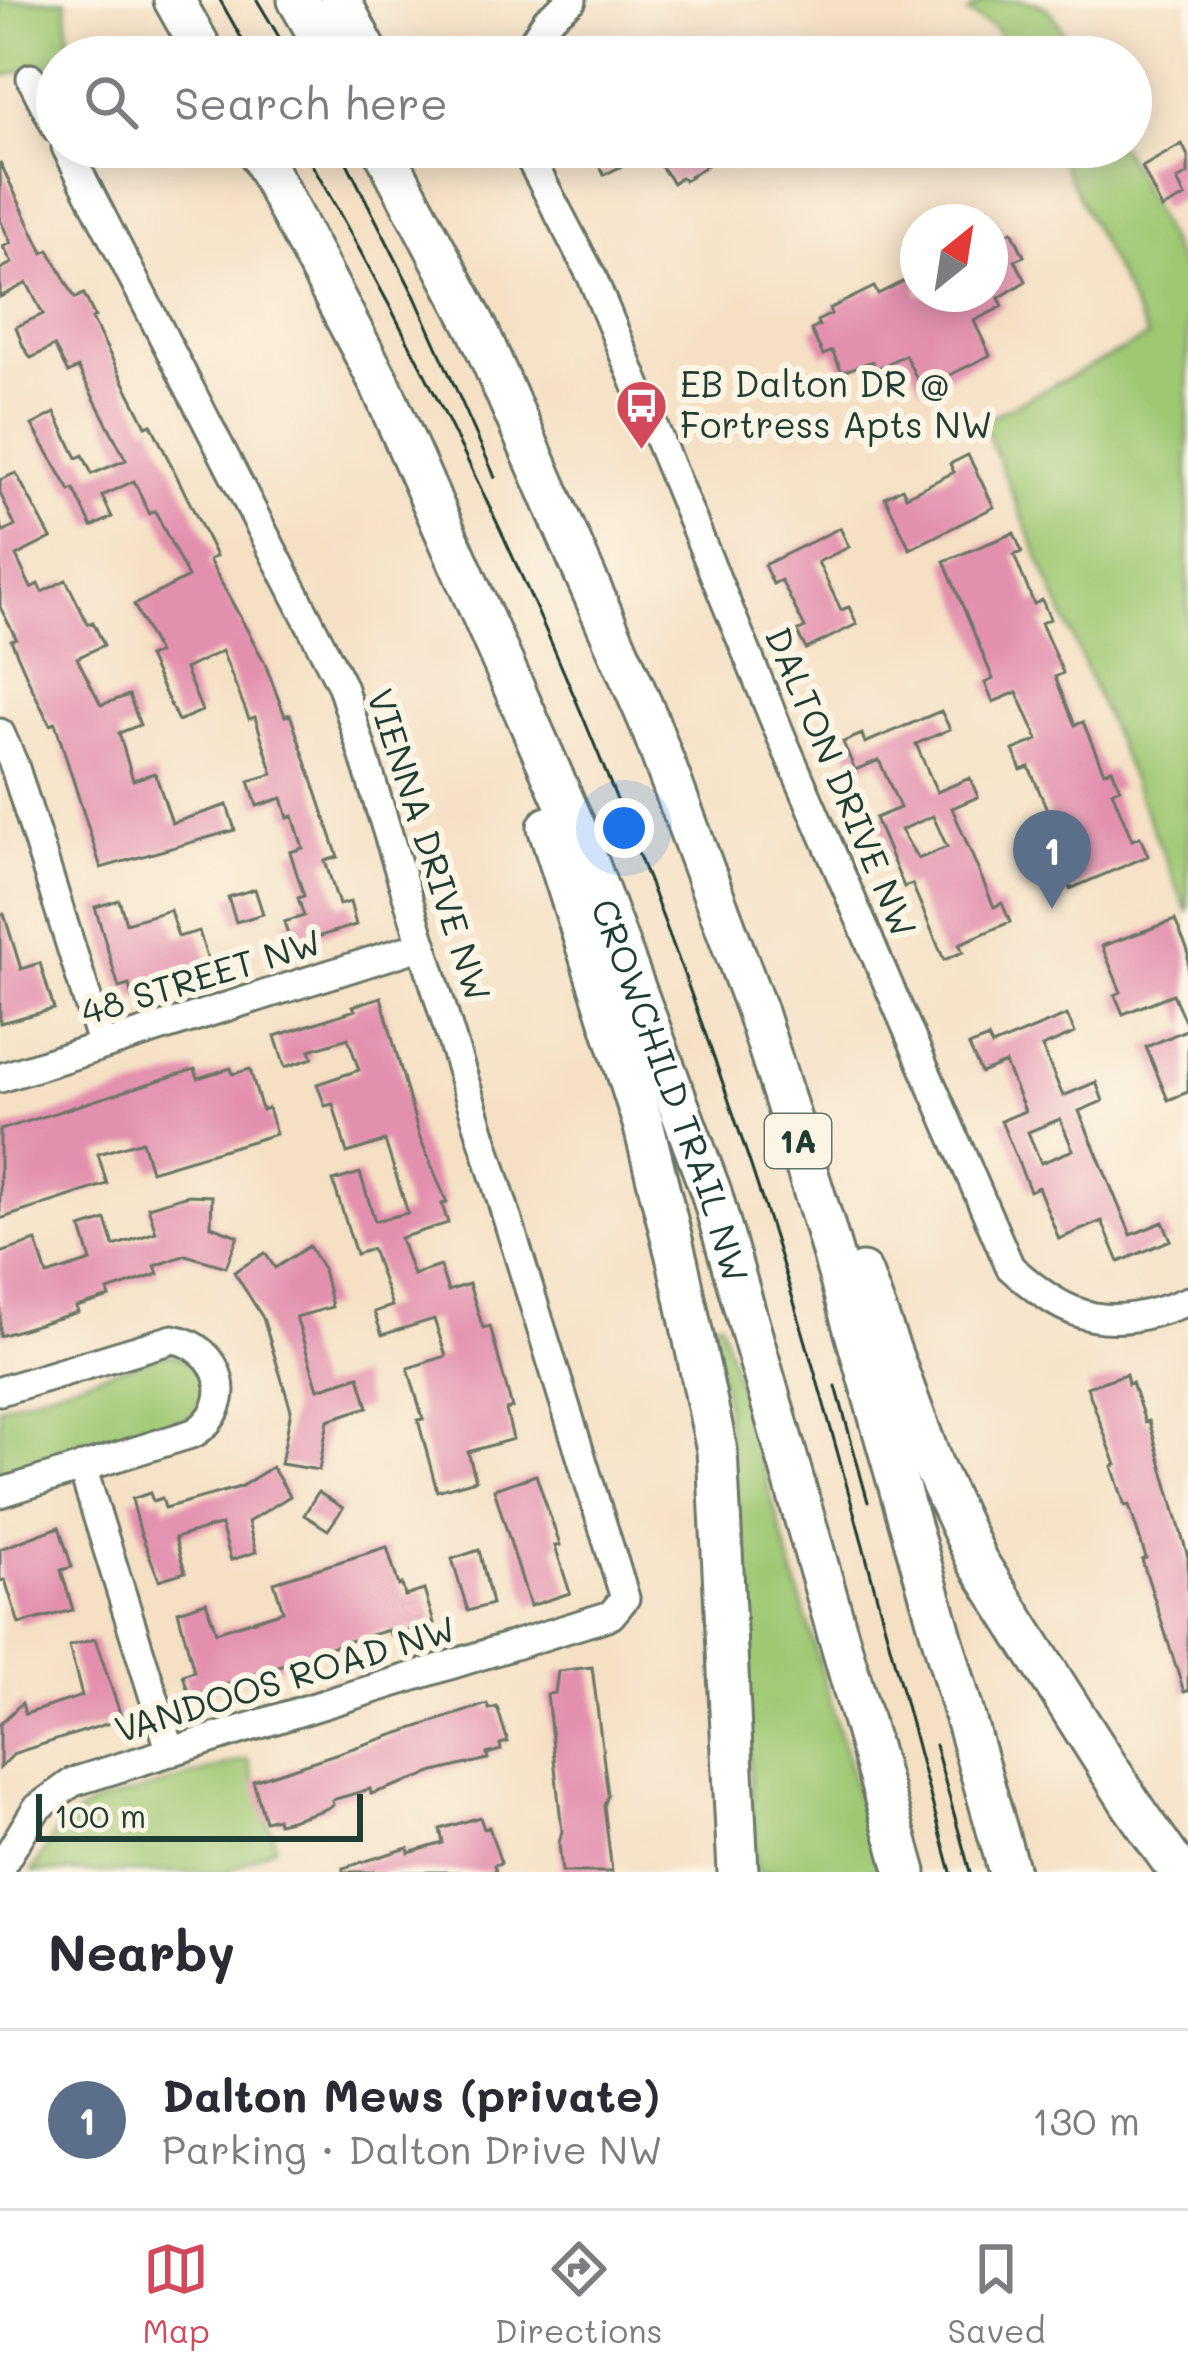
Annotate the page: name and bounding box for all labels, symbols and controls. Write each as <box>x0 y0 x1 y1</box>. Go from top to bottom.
search box <box>36 36 1152 168</box>
icon: search <box>78 69 144 135</box>
text: Search here <box>174 73 448 131</box>
north arrow <box>900 204 1008 312</box>
place label: EB Dalton DR @ Fortress Apts NW <box>680 359 992 447</box>
bus stop icon: EB Dalton DR @ Fortress Apts NW <box>613 377 669 451</box>
street label: DALTON DRIVE NW <box>756 619 929 944</box>
street label: VIENNA DRIVE NW <box>358 682 503 1007</box>
your location <box>594 798 654 858</box>
pin: 1 <box>1013 810 1091 909</box>
street label: CROWCHILD TRAIL NW <box>582 892 761 1287</box>
street label: 48 STREET NW <box>75 917 326 1034</box>
road number: 1A <box>765 1114 831 1168</box>
street label: VANDOOS ROAD NW <box>109 1603 461 1752</box>
scale bar <box>36 1788 363 1841</box>
text: 100 m <box>54 1793 146 1836</box>
text: Nearby <box>48 1917 235 1984</box>
text: Dalton Mews (private) <box>162 2065 660 2123</box>
text: 1 <box>78 2094 96 2145</box>
text: 130 m <box>1032 2094 1140 2145</box>
text: Parking · Dalton Drive NW <box>162 2123 662 2174</box>
tab: Map <box>143 2236 210 2351</box>
tab: Directions <box>495 2236 662 2351</box>
tab: Saved <box>948 2236 1045 2351</box>

